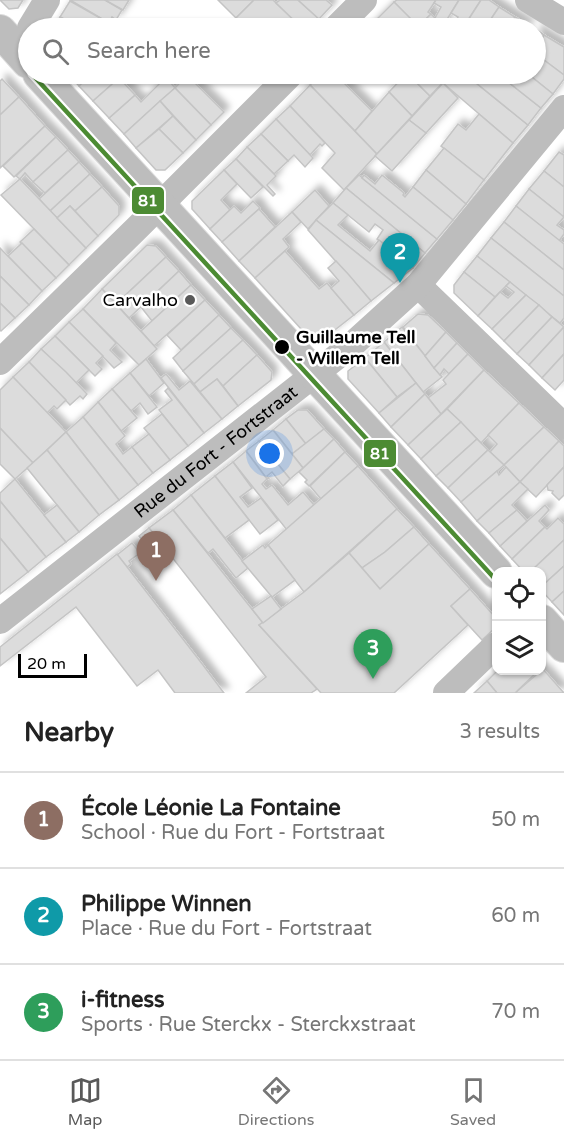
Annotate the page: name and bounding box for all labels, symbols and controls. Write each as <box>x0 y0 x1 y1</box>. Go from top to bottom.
search box <box>18 18 546 84</box>
icon: search <box>39 35 72 68</box>
text: Search here <box>87 38 211 64</box>
line badge: 81 <box>131 186 165 215</box>
text: 81 <box>138 191 158 211</box>
pin: 2 <box>380 234 420 283</box>
place label: Carvalho <box>103 289 178 311</box>
marker: Carvalho <box>183 293 197 307</box>
place label: Guillaume Tell - Willem Tell <box>296 326 415 369</box>
marker: Guillaume Tell - Willem Tell <box>273 338 291 356</box>
street label: Rue du Fort - Fortstraat <box>129 381 302 523</box>
your location <box>255 439 284 468</box>
line badge: 81 <box>363 439 397 468</box>
text: 81 <box>370 444 390 464</box>
pin: 1 <box>136 532 176 581</box>
map controls <box>492 567 546 675</box>
button: locate <box>492 567 546 621</box>
button: layers <box>492 621 546 675</box>
pin: 3 <box>354 630 392 679</box>
scale bar <box>18 651 87 678</box>
text: 20 m <box>27 654 66 674</box>
text: Nearby <box>24 717 114 748</box>
text: 3 results <box>460 720 540 744</box>
text: École Léonie La Fontaine <box>81 795 341 821</box>
text: 1 <box>37 808 50 832</box>
text: 50 m <box>491 808 540 832</box>
text: School · Rue du Fort - Fortstraat <box>81 821 385 845</box>
text: Philippe Winnen <box>81 891 252 917</box>
text: 2 <box>37 904 50 928</box>
text: 60 m <box>491 904 540 928</box>
text: Place · Rue du Fort - Fortstraat <box>81 917 372 941</box>
text: i-fitness <box>81 987 165 1013</box>
text: 3 <box>37 1000 50 1024</box>
text: 70 m <box>491 1000 540 1024</box>
text: Sports · Rue Sterckx - Sterckxstraat <box>81 1013 416 1037</box>
tab: Map <box>68 1074 102 1130</box>
tab: Directions <box>238 1074 314 1130</box>
tab: Saved <box>450 1074 496 1130</box>

